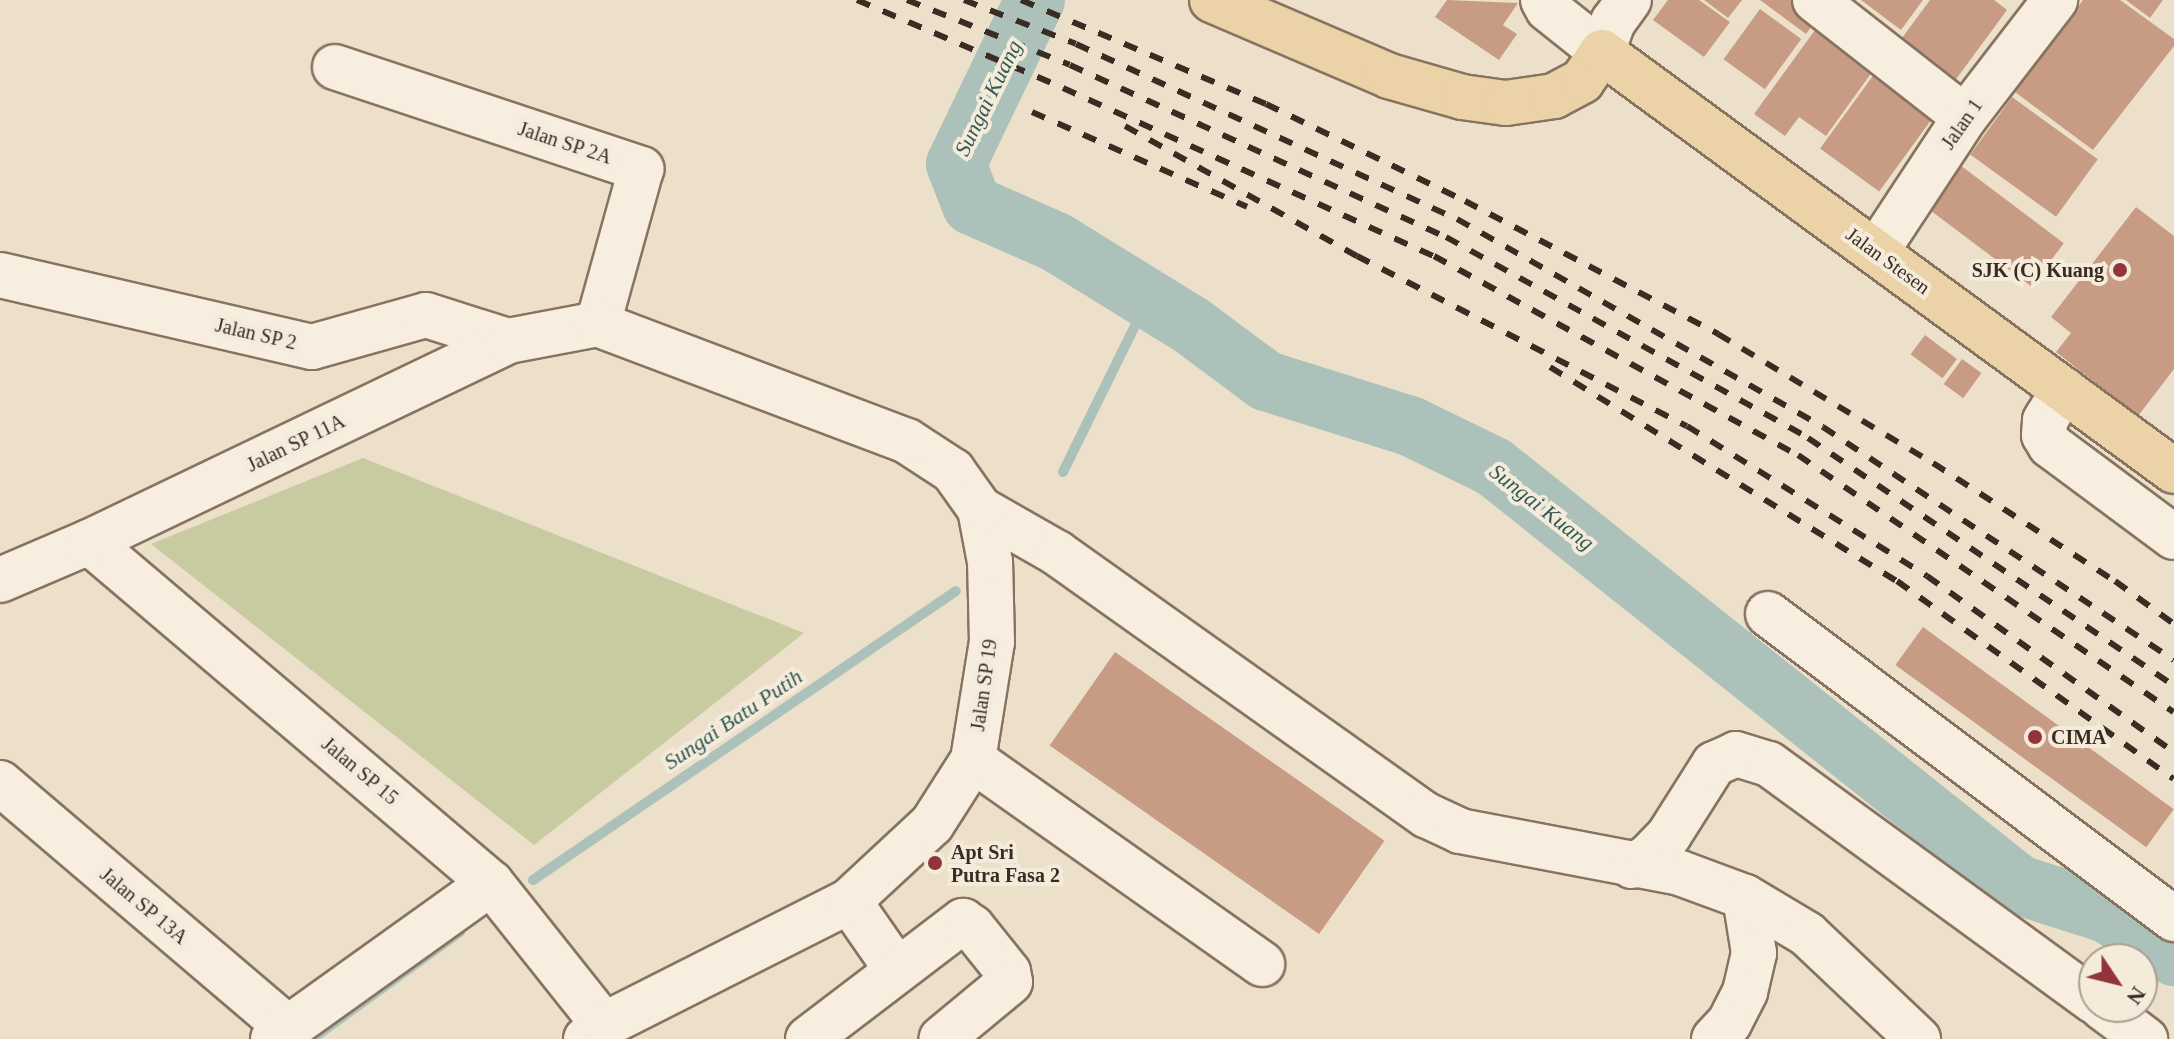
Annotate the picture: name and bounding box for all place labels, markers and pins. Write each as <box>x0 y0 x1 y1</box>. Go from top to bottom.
place label: SJK (C) Kuang <box>1972 258 2104 282</box>
marker: SJK (C) Kuang <box>2111 261 2129 279</box>
place label: CIMA <box>2051 725 2107 749</box>
marker: CIMA <box>2026 728 2044 746</box>
place label: Apt Sri Putra Fasa 2 <box>951 840 1060 887</box>
marker: Apt Sri Putra Fasa 2 <box>926 854 944 872</box>

